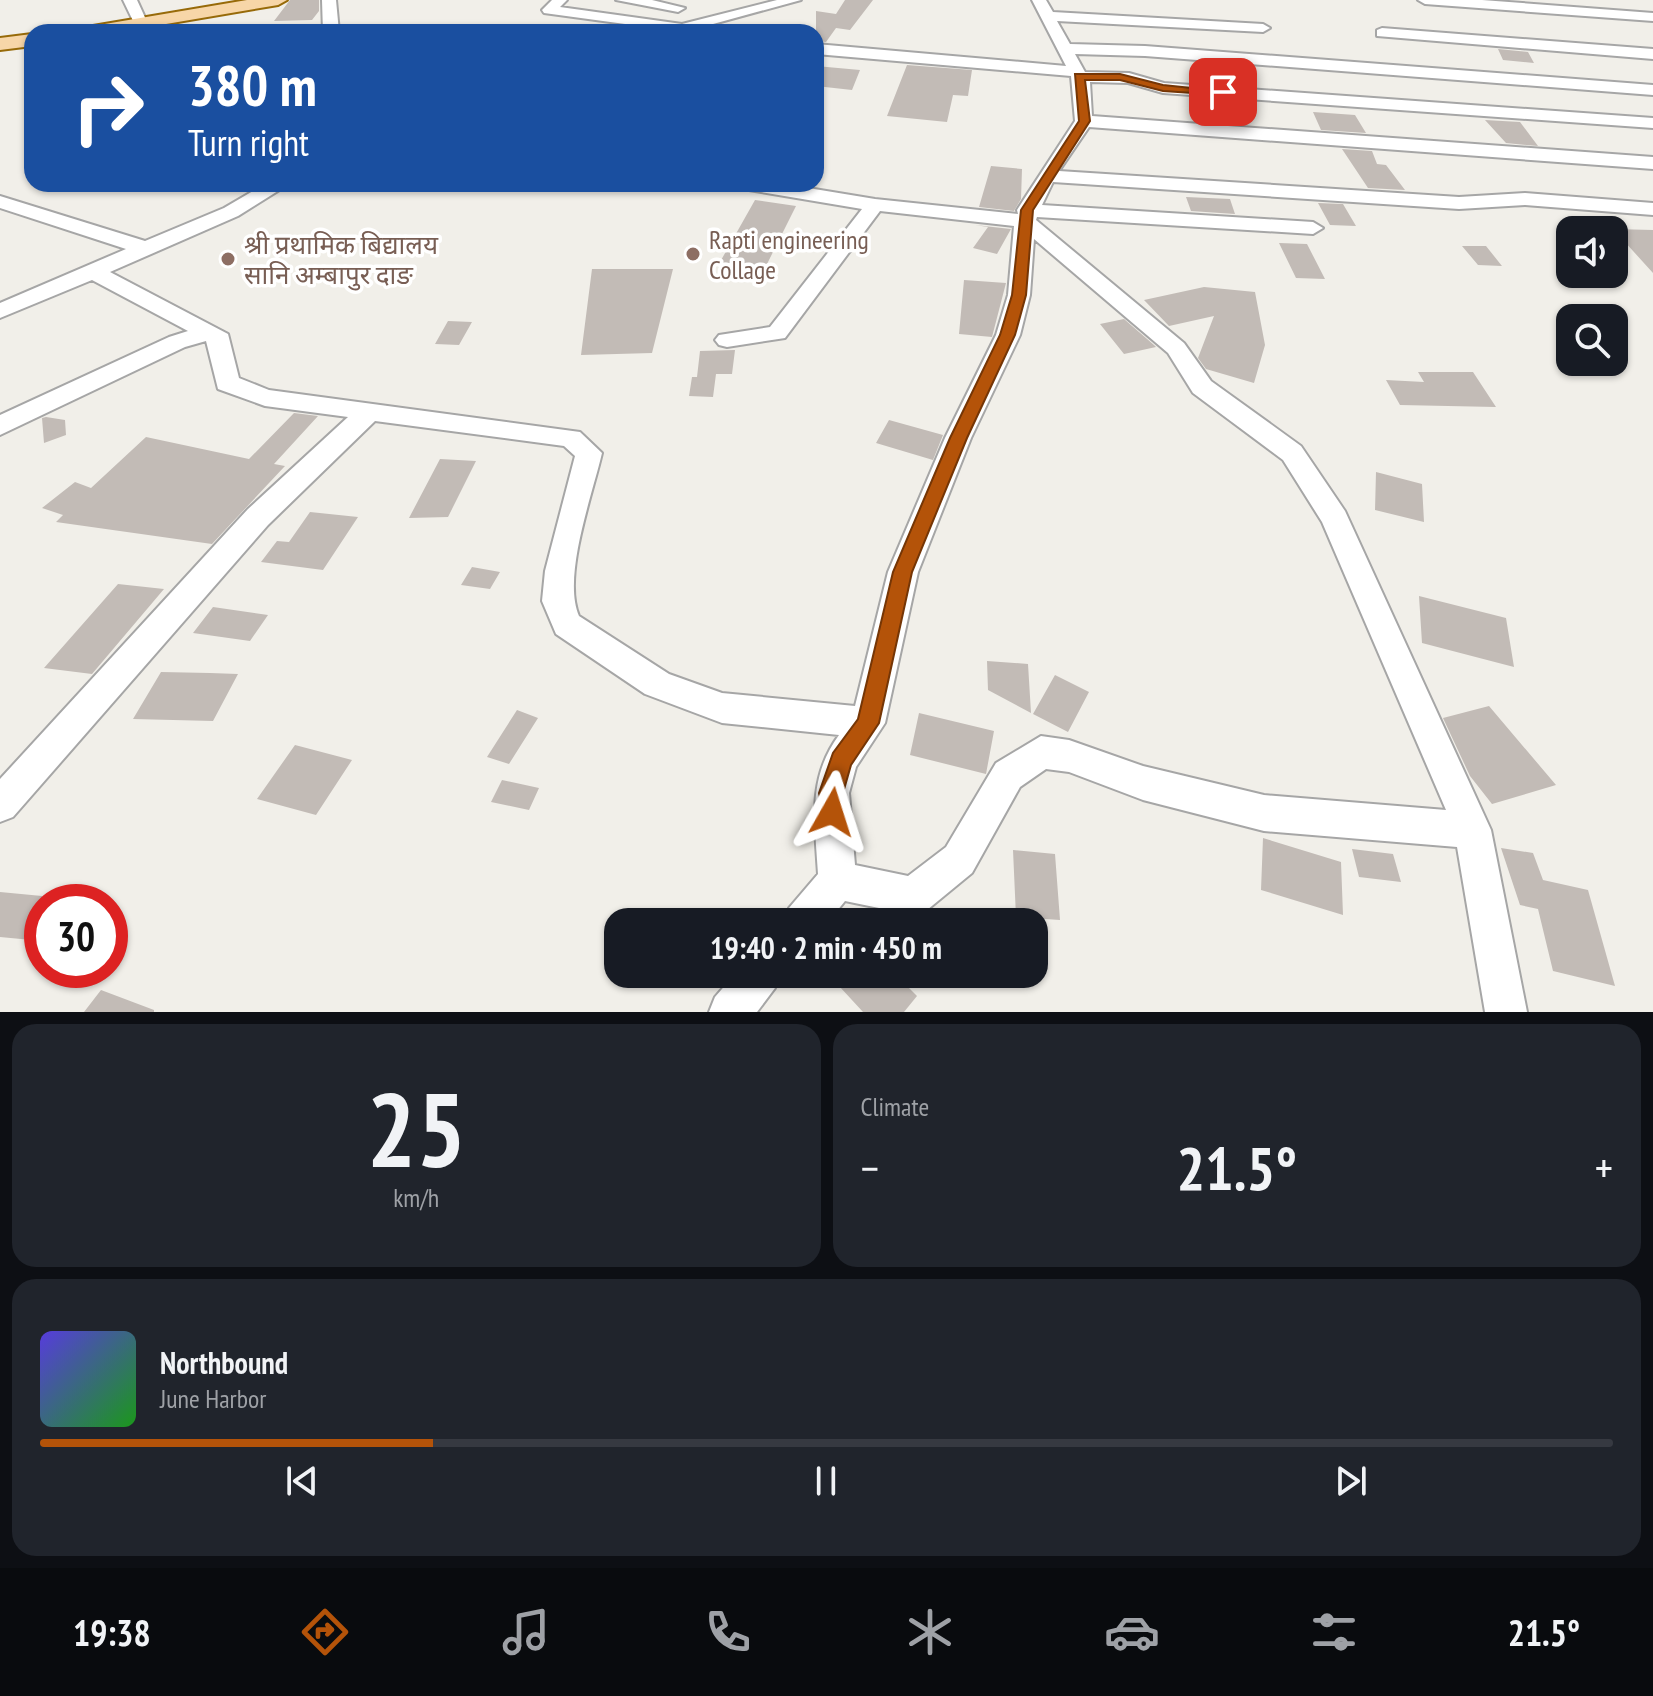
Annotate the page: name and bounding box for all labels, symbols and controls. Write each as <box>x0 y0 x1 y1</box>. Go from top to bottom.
text: 380 m <box>188 49 317 121</box>
icon: right <box>56 56 160 160</box>
pin <box>1189 58 1257 126</box>
icon: arrive <box>1201 70 1245 114</box>
text: Turn right <box>188 119 309 166</box>
map controls <box>1556 216 1628 376</box>
button: sound <box>1556 216 1628 288</box>
place label: Rapti engineering Collage <box>709 223 869 286</box>
place label: श्री प्रथामिक बिद्यालय सानि अम्बापुर दाङ <box>244 228 439 291</box>
marker: Rapti engineering Collage <box>684 245 702 263</box>
marker: श्री प्रथामिक बिद्यालय सानि अम्बापुर दाङ <box>219 250 237 268</box>
button: search <box>1556 304 1628 376</box>
position arrow <box>790 770 874 854</box>
speed limit sign: 30 <box>24 884 128 988</box>
text: 19:40 · 2 min · 450 m <box>710 928 942 967</box>
text: 25 <box>367 1061 466 1196</box>
text: Climate <box>861 1090 929 1123</box>
text: 21.5° <box>1176 1129 1297 1207</box>
text: − <box>861 1139 879 1196</box>
text: + <box>1595 1139 1613 1196</box>
text: km/h <box>393 1181 439 1214</box>
text: Northbound <box>160 1343 288 1382</box>
text: June Harbor <box>160 1382 266 1415</box>
icon: previous <box>280 1459 324 1503</box>
icon: pause <box>804 1459 848 1503</box>
icon: next <box>1329 1459 1373 1503</box>
icon: directions <box>297 1604 353 1660</box>
icon: music <box>498 1604 554 1660</box>
icon: phone <box>700 1604 756 1660</box>
icon: climate <box>902 1604 958 1660</box>
icon: car <box>1104 1604 1160 1660</box>
icon: filters <box>1306 1604 1362 1660</box>
text: 19:38 <box>73 1609 151 1656</box>
text: 21.5° <box>1508 1609 1580 1656</box>

